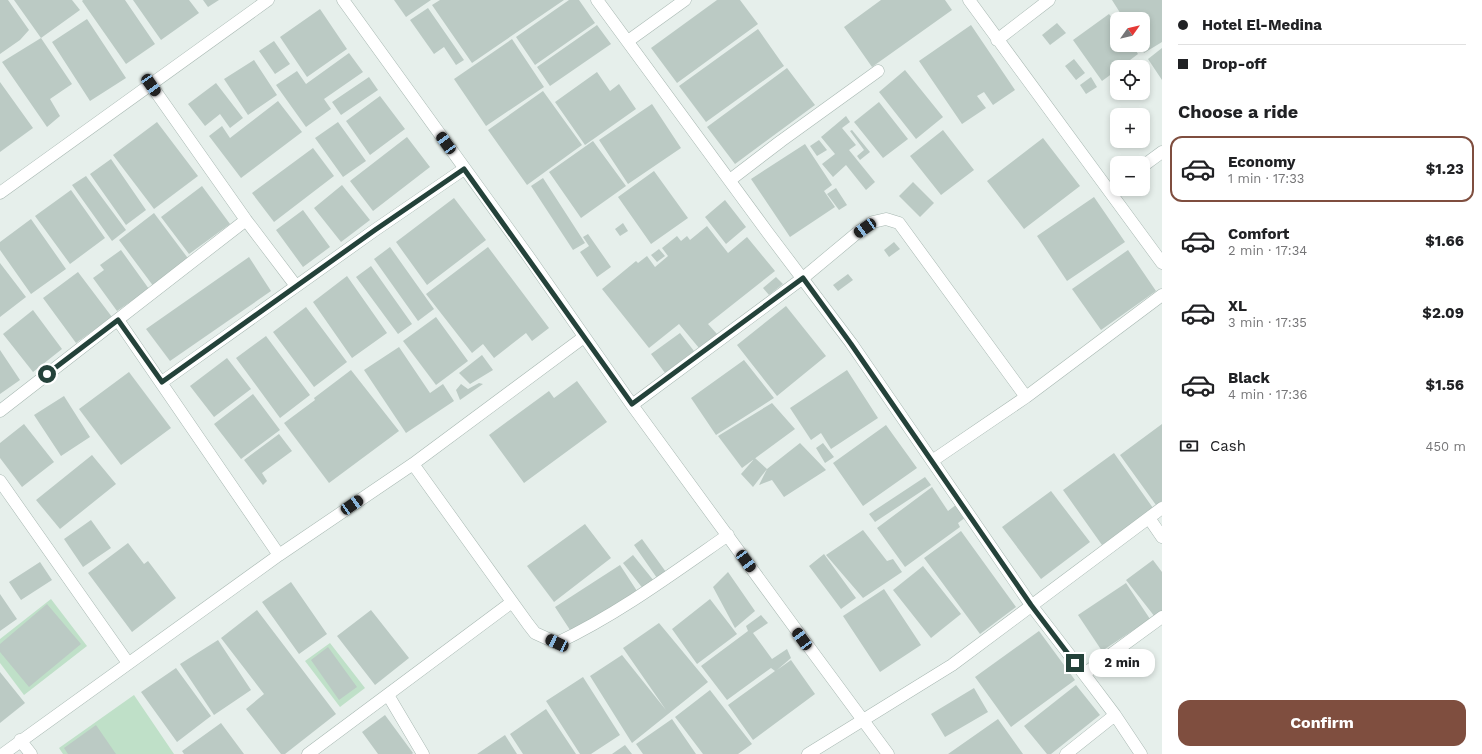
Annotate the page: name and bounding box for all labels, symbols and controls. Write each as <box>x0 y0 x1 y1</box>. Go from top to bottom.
north arrow <box>1110 12 1150 52</box>
map controls <box>1110 12 1150 196</box>
text: Hotel El-Medina <box>1202 16 1322 34</box>
text: Drop-off <box>1202 55 1267 73</box>
button: locate <box>1110 60 1150 100</box>
car <box>139 72 163 98</box>
text: Choose a ride <box>1178 101 1298 122</box>
button: + <box>1110 108 1150 148</box>
car <box>434 130 458 156</box>
icon: car <box>1180 151 1216 187</box>
text: Economy <box>1228 153 1295 171</box>
button: − <box>1110 156 1150 196</box>
text: $1.23 <box>1426 160 1464 178</box>
text: 1 min · 17:33 <box>1228 171 1304 186</box>
car <box>852 216 878 240</box>
icon: car <box>1180 223 1216 259</box>
text: Comfort <box>1228 225 1289 243</box>
text: $1.66 <box>1425 232 1464 250</box>
text: 2 min · 17:34 <box>1228 243 1307 258</box>
icon: car <box>1180 295 1216 331</box>
text: XL <box>1228 297 1247 315</box>
text: $2.09 <box>1422 304 1464 322</box>
text: 3 min · 17:35 <box>1228 315 1307 330</box>
route start <box>38 365 56 383</box>
icon: car <box>1180 367 1216 403</box>
text: Black <box>1228 369 1270 387</box>
text: $1.56 <box>1426 376 1464 394</box>
text: 4 min · 17:36 <box>1228 387 1308 402</box>
icon: cash <box>1178 435 1200 457</box>
text: Cash <box>1210 437 1246 455</box>
text: 450 m <box>1426 439 1466 454</box>
car <box>339 493 365 517</box>
car <box>734 548 758 574</box>
car <box>790 626 814 652</box>
car <box>544 632 570 654</box>
callout: 2 min <box>1089 649 1155 677</box>
route end <box>1066 654 1084 672</box>
text: 2 min <box>1104 655 1140 670</box>
button: Confirm <box>1178 700 1466 746</box>

